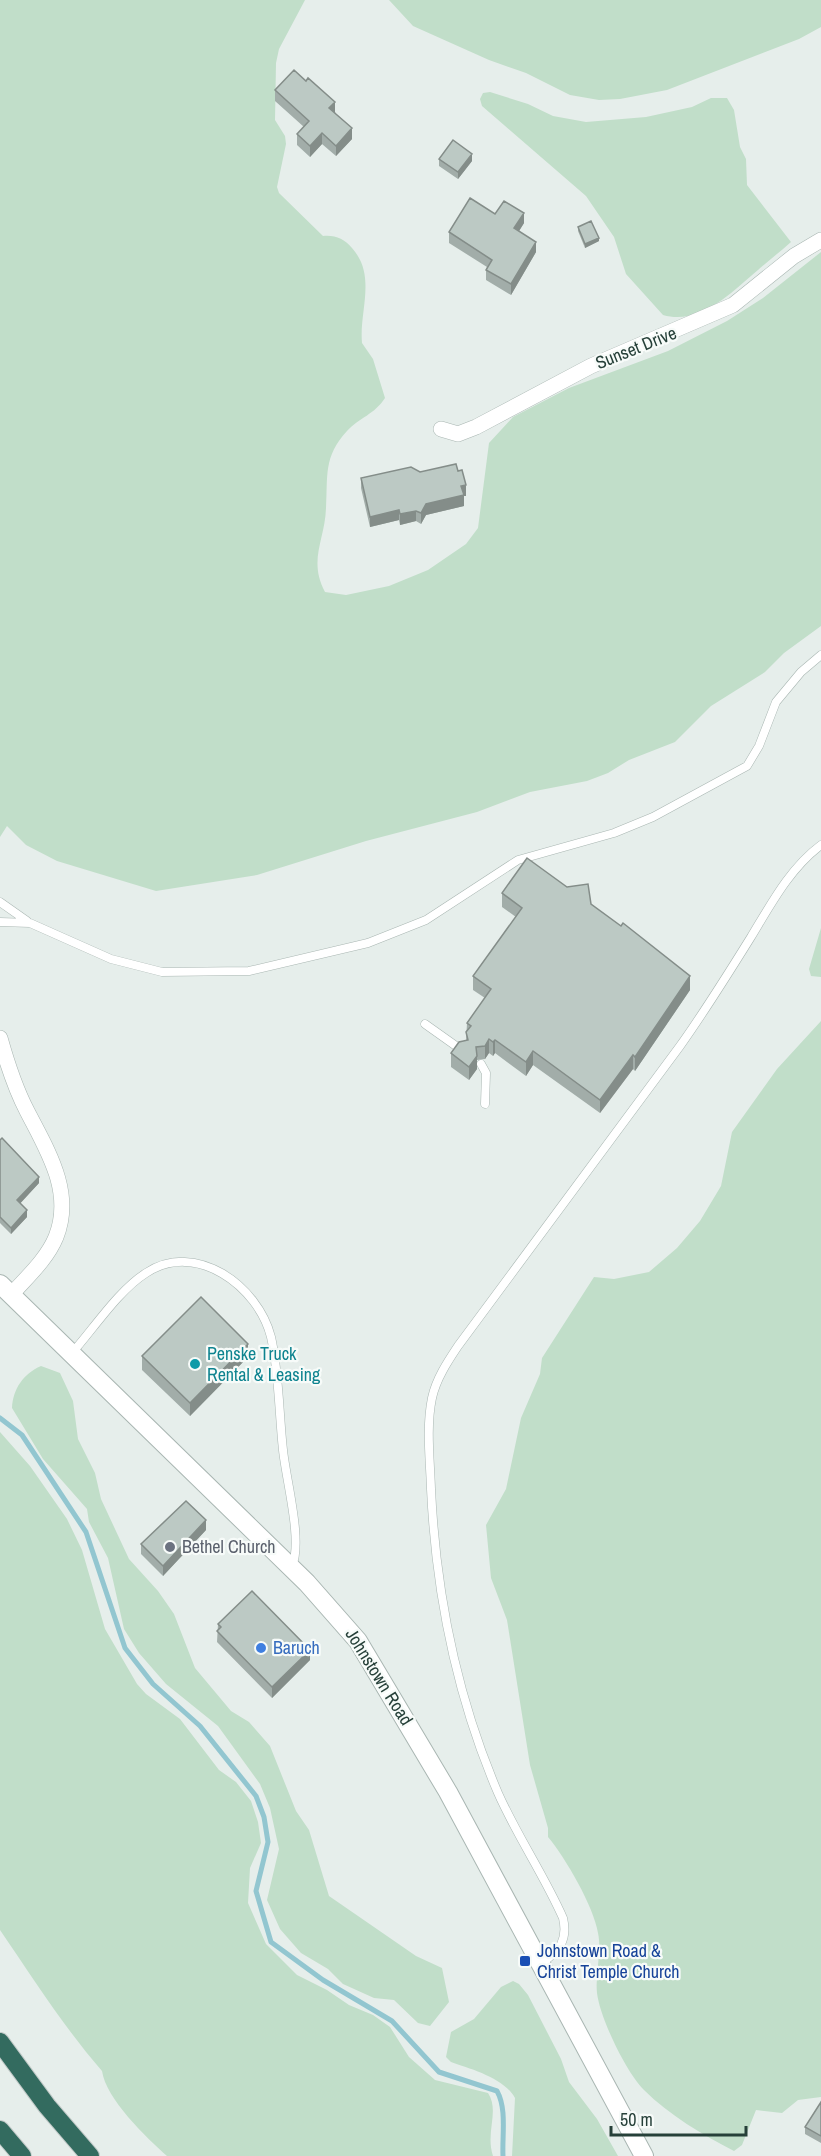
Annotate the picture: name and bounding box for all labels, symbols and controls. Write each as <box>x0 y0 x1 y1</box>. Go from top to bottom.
street label: Sunset Drive <box>592 320 680 375</box>
place label: Penske Truck Rental & Leasing <box>207 1341 321 1387</box>
marker: Penske Truck Rental & Leasing <box>188 1357 202 1371</box>
place label: Bethel Church <box>182 1534 276 1559</box>
marker: Bethel Church <box>163 1540 177 1554</box>
street label: Johnstown Road <box>340 1623 419 1730</box>
place label: Baruch <box>273 1635 320 1660</box>
marker: Baruch <box>254 1641 268 1655</box>
place label: Johnstown Road & Christ Temple Church <box>537 1938 679 1984</box>
marker: Johnstown Road & Christ Temple Church <box>518 1954 532 1968</box>
scale bar <box>611 2099 746 2137</box>
text: 50 m <box>620 2107 653 2132</box>

